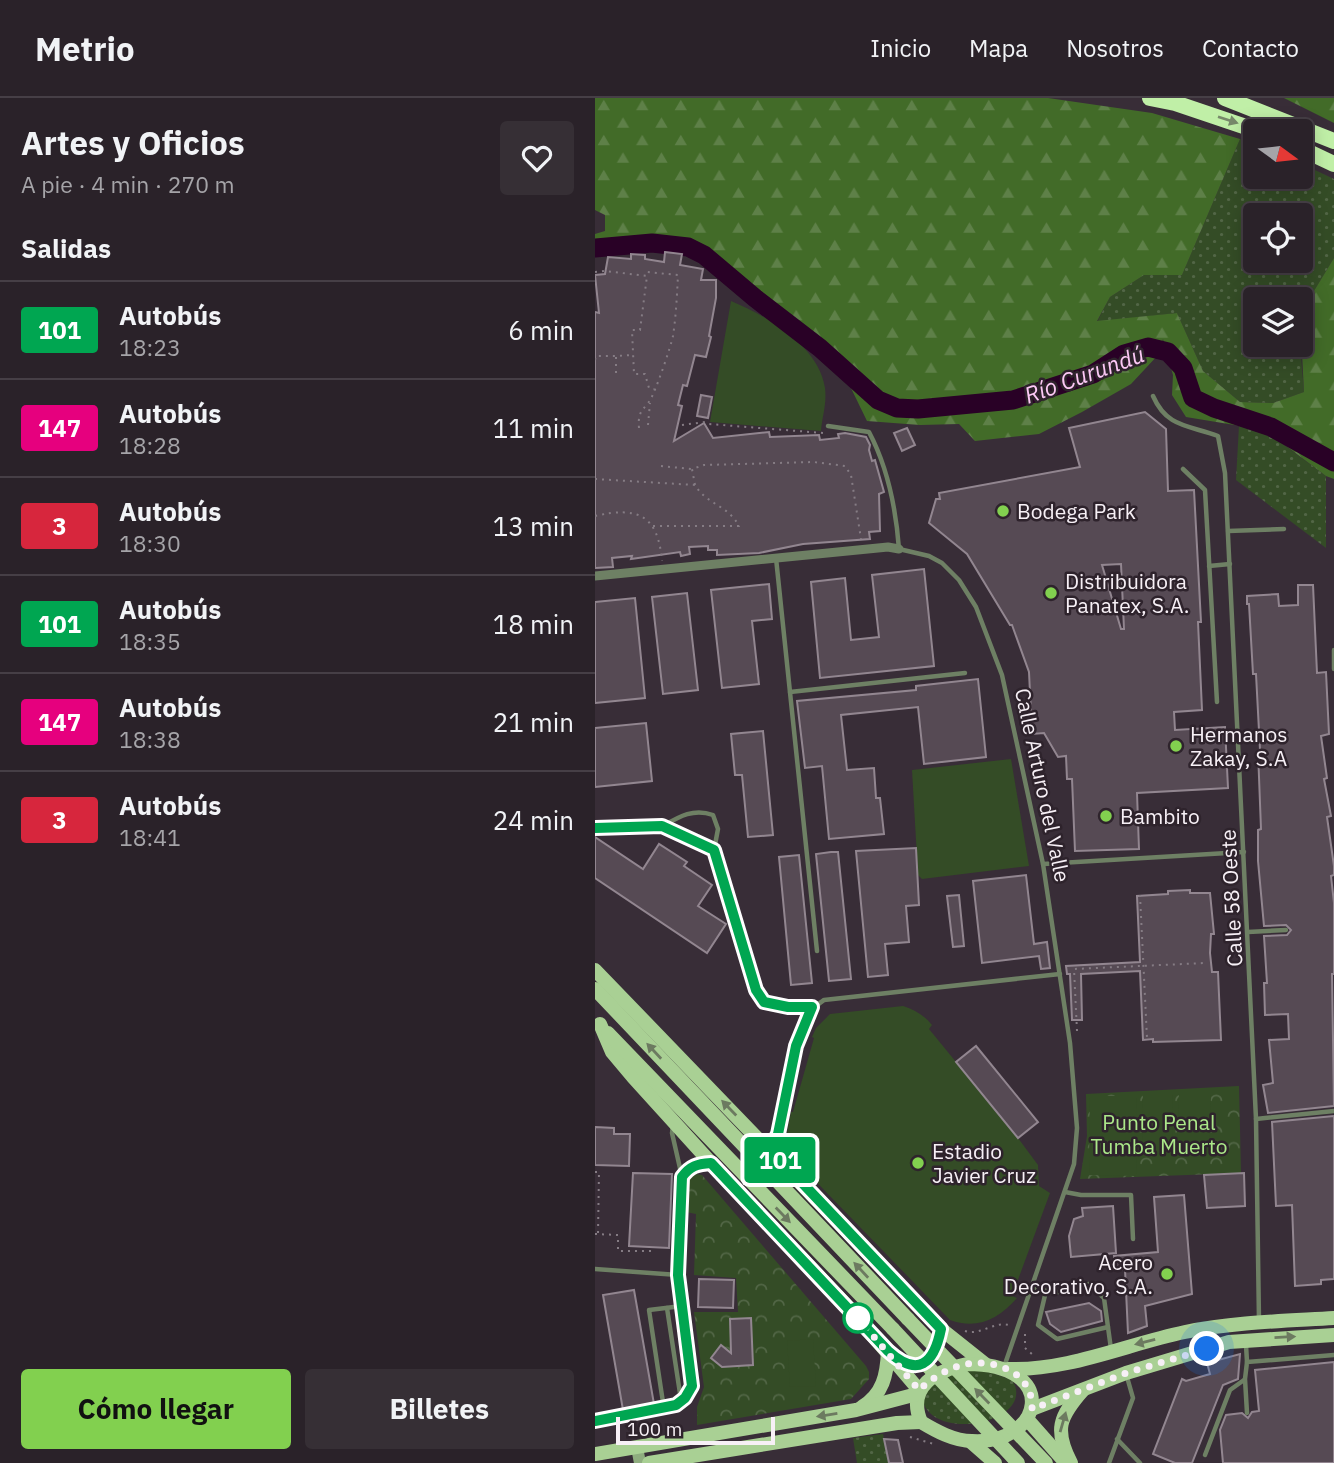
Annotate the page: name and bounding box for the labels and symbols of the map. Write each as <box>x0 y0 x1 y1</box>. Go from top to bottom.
one-way arrow <box>1218 115 1239 126</box>
north arrow <box>1243 119 1313 189</box>
water label: Río Curundú <box>1020 338 1148 410</box>
place label: Bodega Park <box>1017 497 1136 525</box>
marker: Bodega Park <box>995 503 1011 519</box>
place label: Distribuidora Panatex, S.A. <box>1065 567 1189 619</box>
marker: Distribuidora Panatex, S.A. <box>1043 585 1059 601</box>
street label: Calle Arturo del Valle <box>1009 685 1077 885</box>
place label: Hermanos Zakay, S.A <box>1190 720 1288 772</box>
marker: Hermanos Zakay, S.A <box>1168 738 1184 754</box>
place label: Bambito <box>1120 802 1200 830</box>
marker: Bambito <box>1098 808 1114 824</box>
street label: Calle 58 Oeste <box>1213 829 1249 967</box>
one-way arrow <box>647 1043 663 1060</box>
one-way arrow <box>722 1100 738 1117</box>
park label: Punto Penal Tumba Muerto <box>1091 1108 1227 1160</box>
line badge: 101 <box>740 1137 820 1183</box>
place label: Estadio Javier Cruz <box>932 1137 1036 1189</box>
marker: Estadio Javier Cruz <box>910 1155 926 1171</box>
one-way arrow <box>774 1206 791 1223</box>
place label: Acero Decorativo, S.A. <box>1004 1248 1153 1300</box>
one-way arrow <box>854 1262 870 1279</box>
marker: Acero Decorativo, S.A. <box>1159 1266 1175 1282</box>
unlabelled marker <box>843 1303 873 1333</box>
your location <box>1189 1331 1224 1366</box>
one-way arrow <box>1274 1332 1296 1343</box>
one-way arrow <box>1134 1337 1156 1348</box>
one-way arrow <box>974 1388 990 1405</box>
one-way arrow <box>816 1410 838 1421</box>
one-way arrow <box>1059 1412 1069 1433</box>
scale bar <box>616 1414 775 1446</box>

